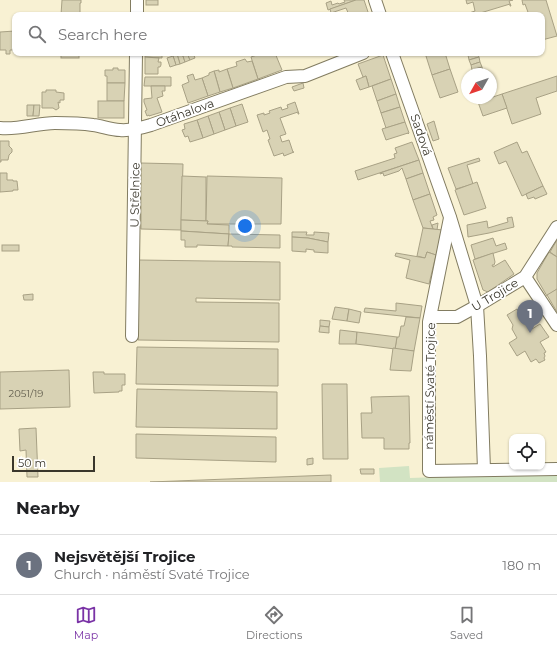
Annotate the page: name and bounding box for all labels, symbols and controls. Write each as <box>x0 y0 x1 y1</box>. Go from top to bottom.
search box <box>12 12 545 56</box>
icon: search <box>26 23 48 45</box>
text: Search here <box>58 25 147 44</box>
north arrow <box>461 68 497 104</box>
street label: Otáhalova <box>154 95 216 130</box>
street label: Sadová <box>407 112 436 158</box>
street label: U Střelnice <box>126 162 143 228</box>
your location <box>235 216 255 236</box>
street label: U Trojice <box>469 275 521 314</box>
pin: 1 <box>517 300 543 333</box>
street label: náměstí Svaté Trojice <box>421 322 438 450</box>
house number: 2051/19 <box>9 387 43 400</box>
map controls <box>509 434 545 470</box>
button: locate <box>509 434 545 470</box>
scale bar <box>12 454 95 473</box>
text: 50 m <box>18 456 46 470</box>
text: Nearby <box>16 498 80 518</box>
text: Nejsvětější Trojice <box>54 547 196 566</box>
text: 1 <box>26 557 32 573</box>
text: 180 m <box>502 557 541 573</box>
text: Church · náměstí Svaté Trojice <box>54 566 250 582</box>
tab: Map <box>74 604 98 642</box>
tab: Directions <box>246 604 302 642</box>
tab: Saved <box>450 604 483 642</box>

